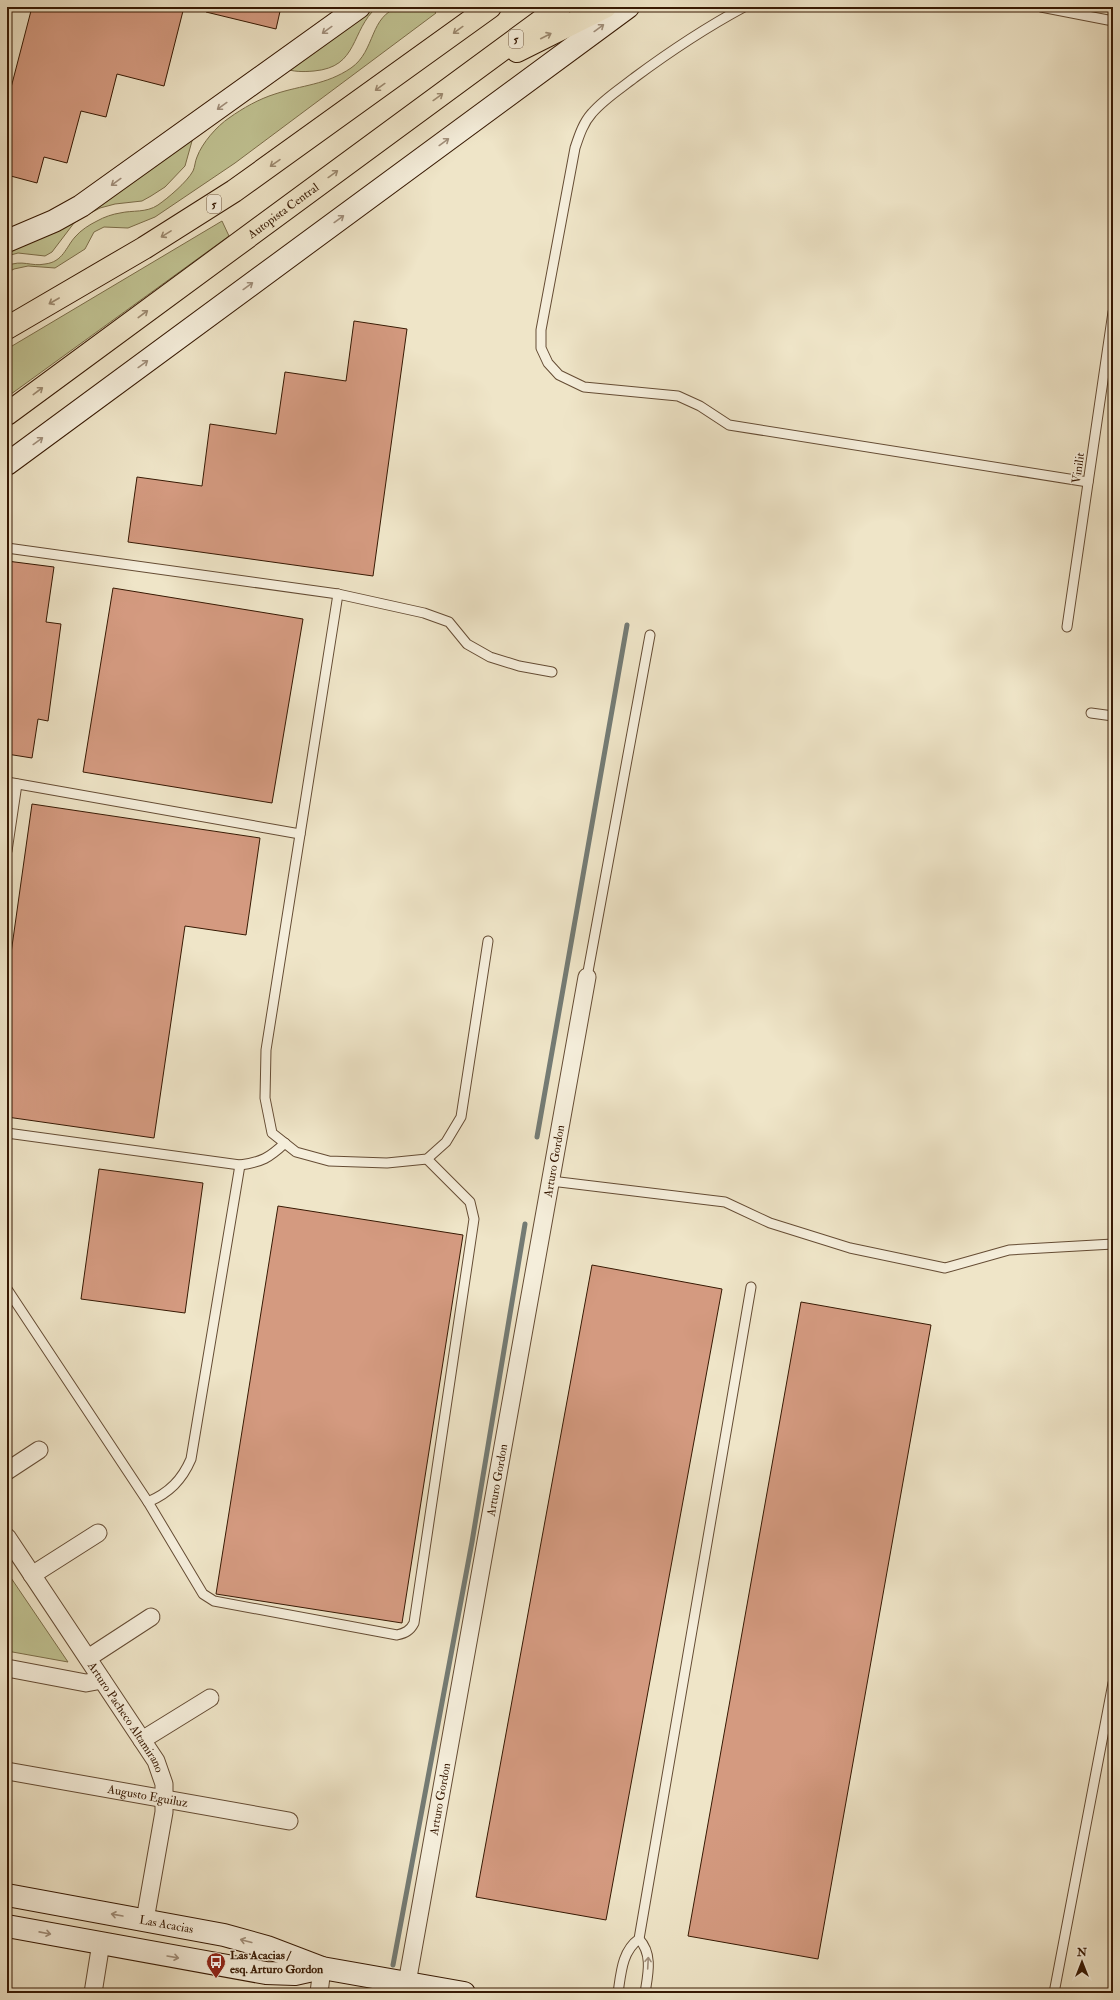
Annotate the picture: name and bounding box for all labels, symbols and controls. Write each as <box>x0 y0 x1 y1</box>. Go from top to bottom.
one-way arrow <box>593 24 604 32</box>
one-way arrow <box>322 26 333 34</box>
one-way arrow <box>453 26 464 34</box>
road number: 5 <box>509 30 523 48</box>
one-way arrow <box>540 32 552 40</box>
one-way arrow <box>375 83 386 91</box>
one-way arrow <box>432 93 443 101</box>
one-way arrow <box>217 102 228 110</box>
one-way arrow <box>438 138 449 146</box>
one-way arrow <box>269 159 280 167</box>
one-way arrow <box>327 170 338 178</box>
one-way arrow <box>111 177 122 186</box>
street label: Autopista Central <box>244 180 322 243</box>
road number: 5 <box>207 195 221 213</box>
one-way arrow <box>333 215 344 223</box>
one-way arrow <box>160 231 172 239</box>
one-way arrow <box>242 282 253 291</box>
one-way arrow <box>48 297 60 305</box>
one-way arrow <box>137 310 148 318</box>
one-way arrow <box>137 359 148 368</box>
one-way arrow <box>33 387 44 395</box>
one-way arrow <box>33 437 44 445</box>
street label: Vinilit <box>1069 452 1088 485</box>
street label: Arturo Gordon <box>541 1124 568 1199</box>
street label: Arturo Gordon <box>483 1443 511 1518</box>
street label: Arturo Pacheco Altamirano <box>84 1658 166 1775</box>
street label: Arturo Gordon <box>426 1762 454 1837</box>
street label: Augusto Eguiluz <box>105 1782 189 1811</box>
one-way arrow <box>110 1910 123 1918</box>
street label: Las Acacias <box>138 1913 195 1937</box>
one-way arrow <box>38 1929 51 1937</box>
one-way arrow <box>240 1936 253 1944</box>
north arrow <box>1062 1942 1102 1982</box>
text: N <box>1076 1946 1088 1959</box>
place label: Las Acacias / esq. Arturo Gordon <box>230 1948 324 1977</box>
bus stop icon: Las Acacias / esq. Arturo Gordon <box>205 1951 227 1979</box>
one-way arrow <box>166 1953 179 1961</box>
one-way arrow <box>644 1957 652 1970</box>

